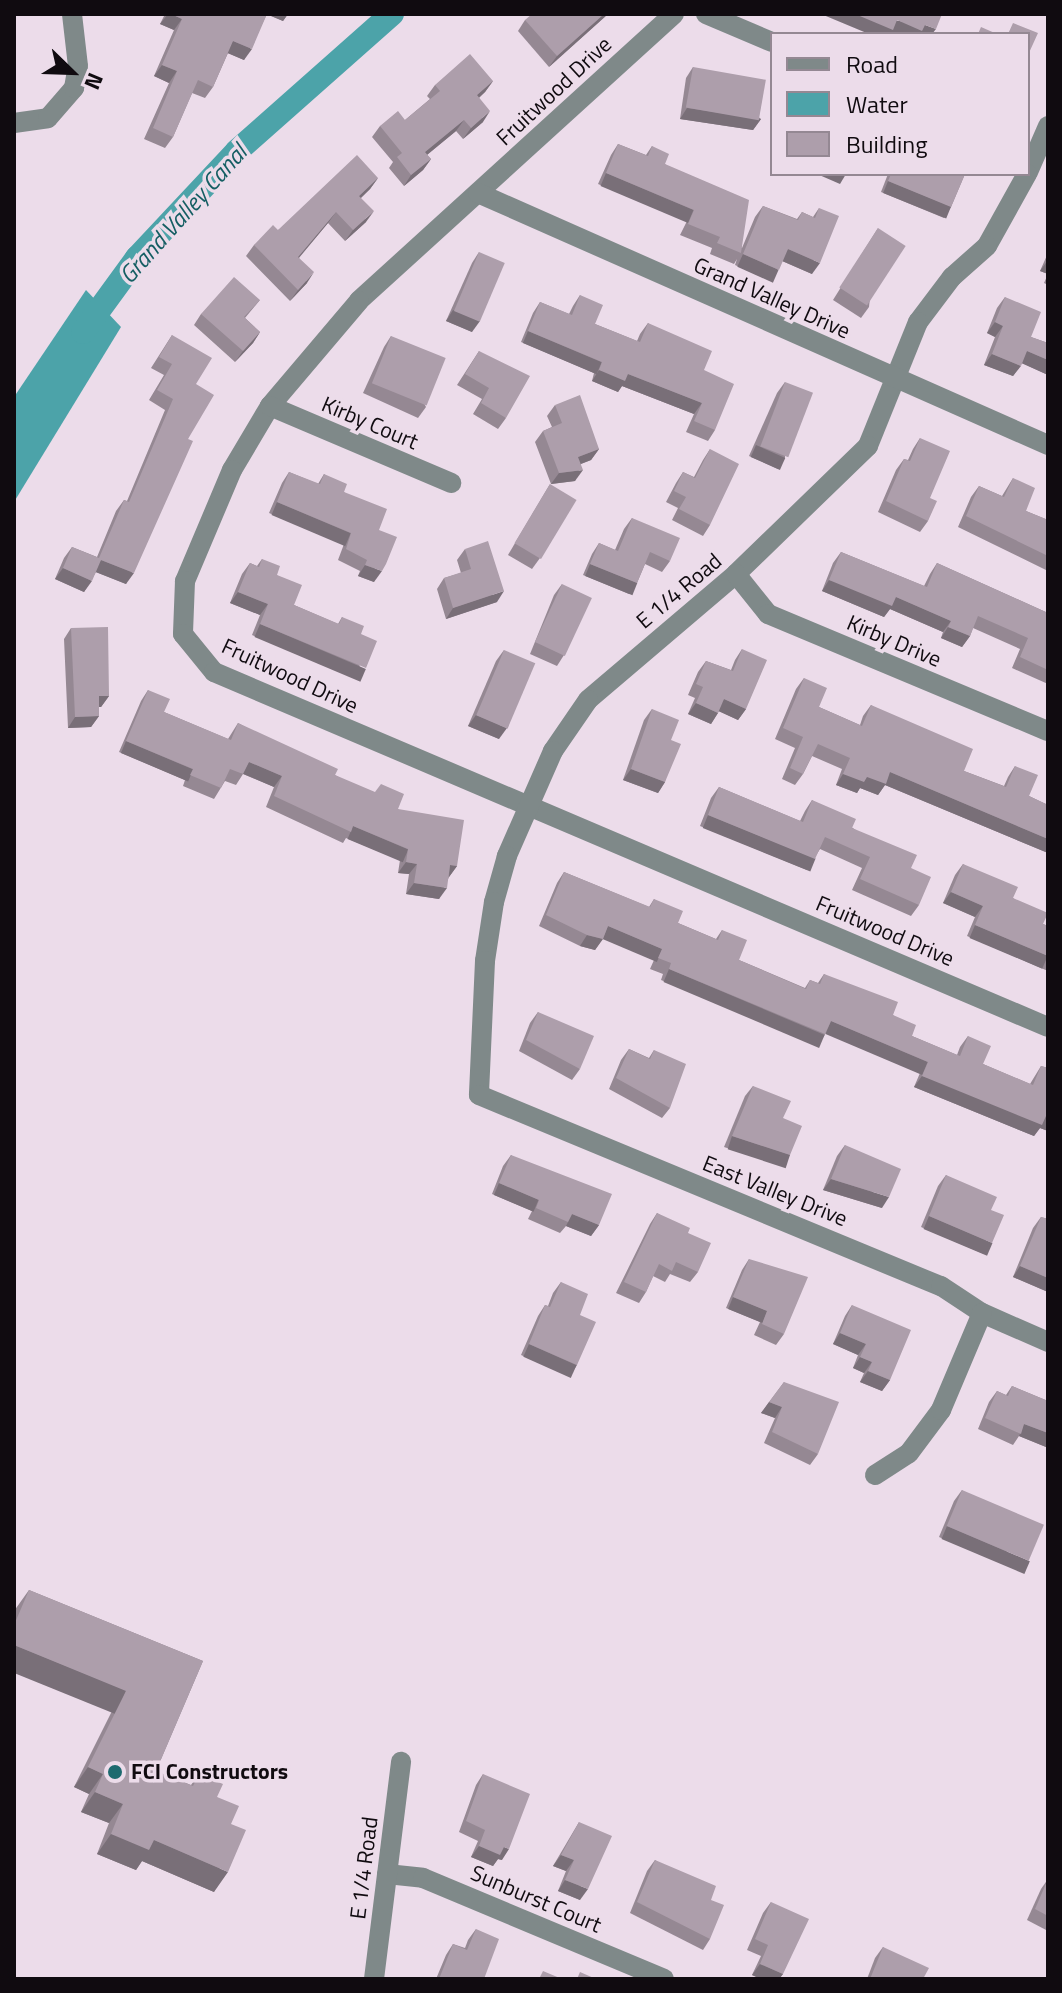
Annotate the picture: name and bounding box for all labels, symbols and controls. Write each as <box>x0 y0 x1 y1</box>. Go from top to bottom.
street label: Fruitwood Drive <box>491 31 617 151</box>
north arrow <box>32 32 112 112</box>
legend <box>770 32 1030 176</box>
text: Road <box>846 46 898 82</box>
text: N <box>75 68 113 95</box>
text: Water <box>846 86 908 122</box>
text: Building <box>846 126 928 162</box>
water label: Grand Valley Canal <box>113 139 253 289</box>
street label: Grand Valley Drive <box>690 252 854 344</box>
street label: Kirby Court <box>318 391 422 455</box>
street label: E 1/4 Road <box>631 548 727 634</box>
street label: Kirby Drive <box>843 609 945 673</box>
street label: Fruitwood Drive <box>218 633 362 719</box>
street label: Fruitwood Drive <box>812 890 958 972</box>
street label: East Valley Drive <box>699 1150 851 1232</box>
place label: FCI Constructors <box>131 1759 288 1785</box>
marker: FCI Constructors <box>106 1763 124 1781</box>
street label: E 1/4 Road <box>345 1815 383 1921</box>
street label: Sunburst Court <box>467 1860 605 1938</box>

